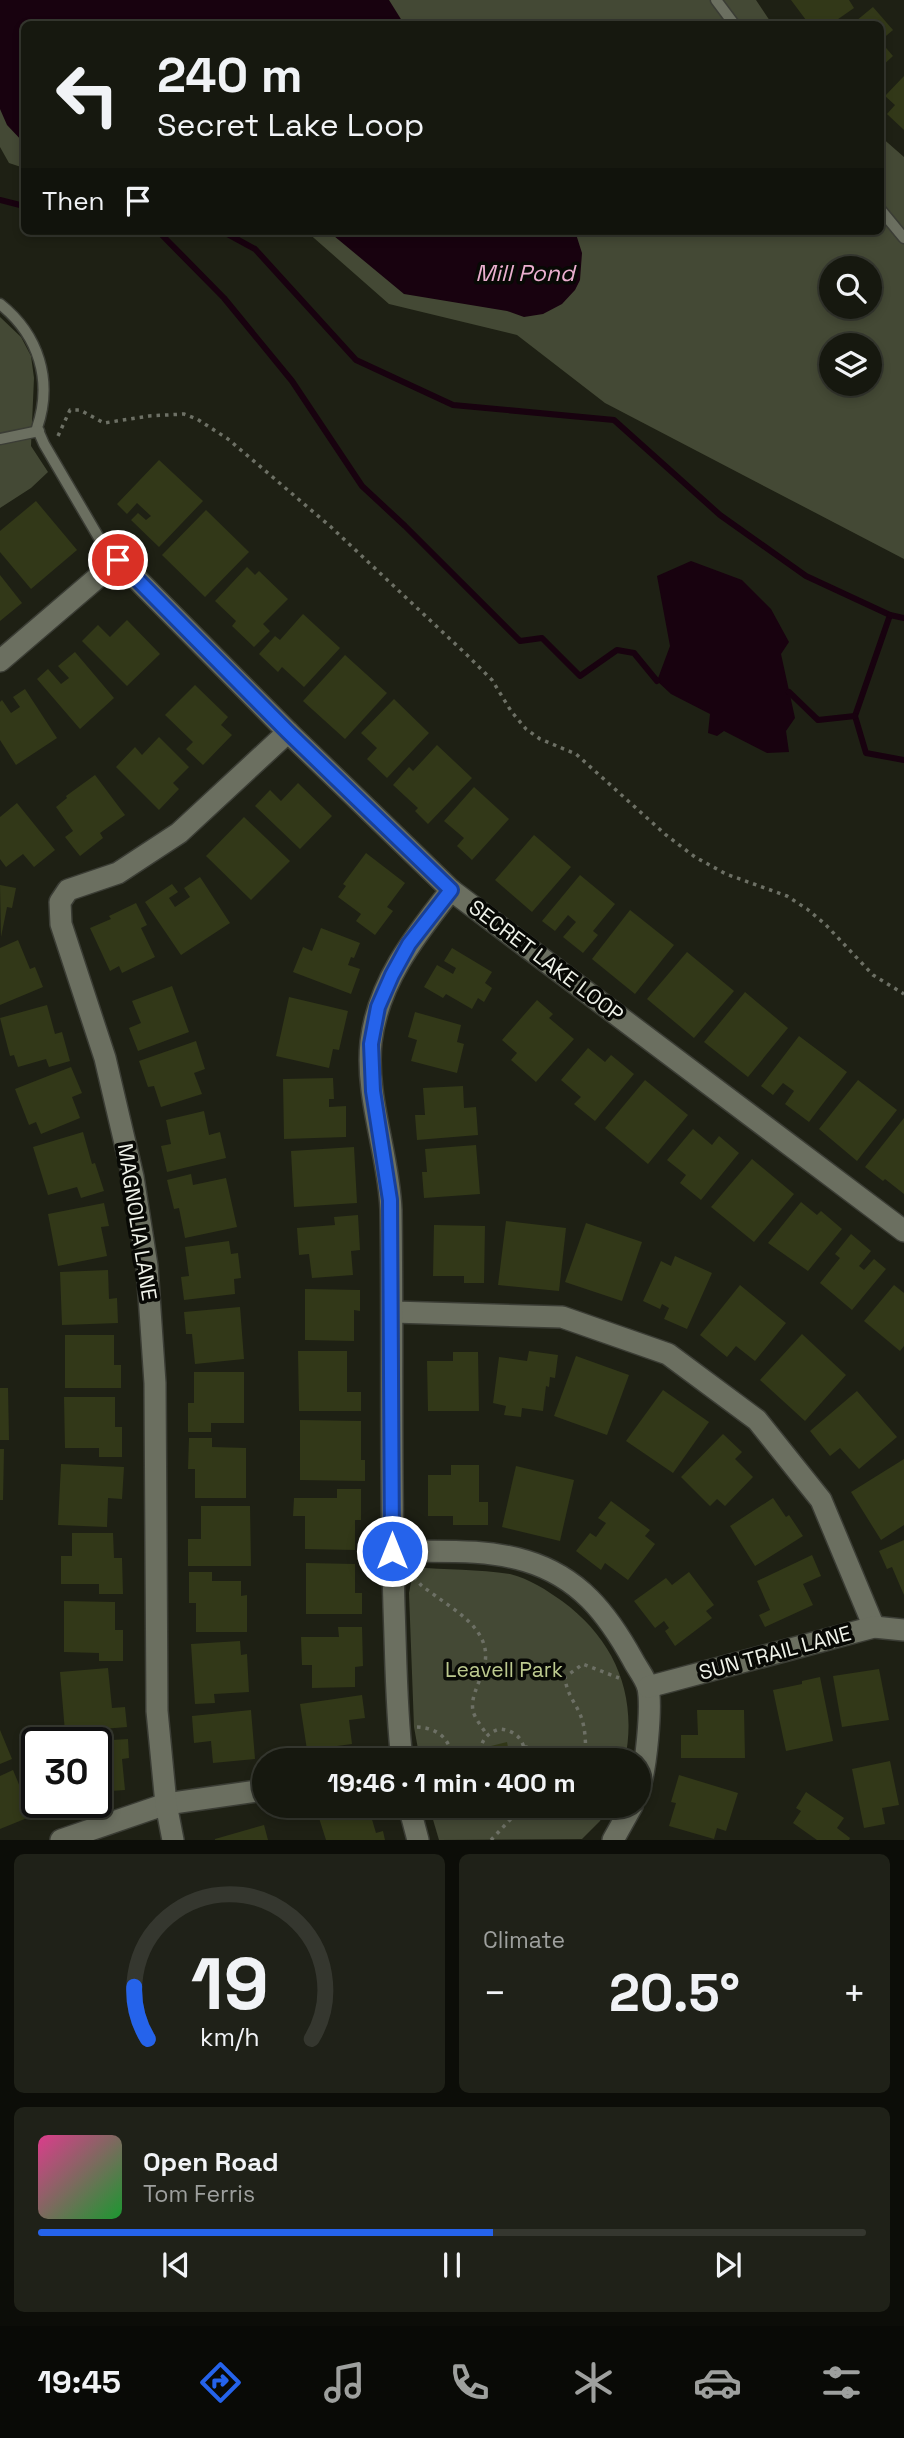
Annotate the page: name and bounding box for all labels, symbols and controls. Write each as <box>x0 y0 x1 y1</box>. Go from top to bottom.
text: 240 m <box>157 44 303 106</box>
icon: left <box>42 49 133 140</box>
text: Secret Lake Loop <box>157 105 424 145</box>
icon: arrive <box>119 182 157 220</box>
text: Then <box>42 184 105 218</box>
map controls <box>819 256 882 396</box>
button: search <box>819 256 882 319</box>
water label: Mill Pond <box>475 258 577 288</box>
button: layers <box>819 333 882 396</box>
pin <box>88 530 148 590</box>
icon: arrive <box>99 541 137 579</box>
street label: SECRET LAKE LOOP <box>464 894 629 1028</box>
street label: MAGNOLIA LANE <box>112 1142 163 1302</box>
position arrow <box>355 1514 429 1588</box>
street label: SUN TRAIL LANE <box>696 1619 854 1686</box>
park label: Leavell Park <box>445 1656 563 1683</box>
speed limit sign: 30 <box>21 1727 112 1818</box>
text: 19:46 · 1 min · 400 m <box>327 1766 576 1800</box>
text: Climate <box>483 1925 565 1955</box>
text: 19 <box>191 1938 268 2031</box>
text: 20.5° <box>609 1960 740 2026</box>
text: − <box>483 1969 507 2017</box>
text: + <box>842 1969 866 2017</box>
text: km/h <box>200 2021 259 2053</box>
text: Open Road <box>143 2145 279 2179</box>
text: Tom Ferris <box>143 2179 255 2209</box>
icon: previous <box>157 2246 195 2284</box>
icon: pause <box>433 2246 471 2284</box>
icon: next <box>709 2246 747 2284</box>
icon: directions <box>196 2358 245 2407</box>
icon: music <box>320 2358 369 2407</box>
icon: phone <box>445 2358 494 2407</box>
icon: climate <box>569 2358 618 2407</box>
icon: car <box>693 2358 742 2407</box>
icon: filters <box>817 2358 866 2407</box>
text: 19:45 <box>38 2362 121 2402</box>

